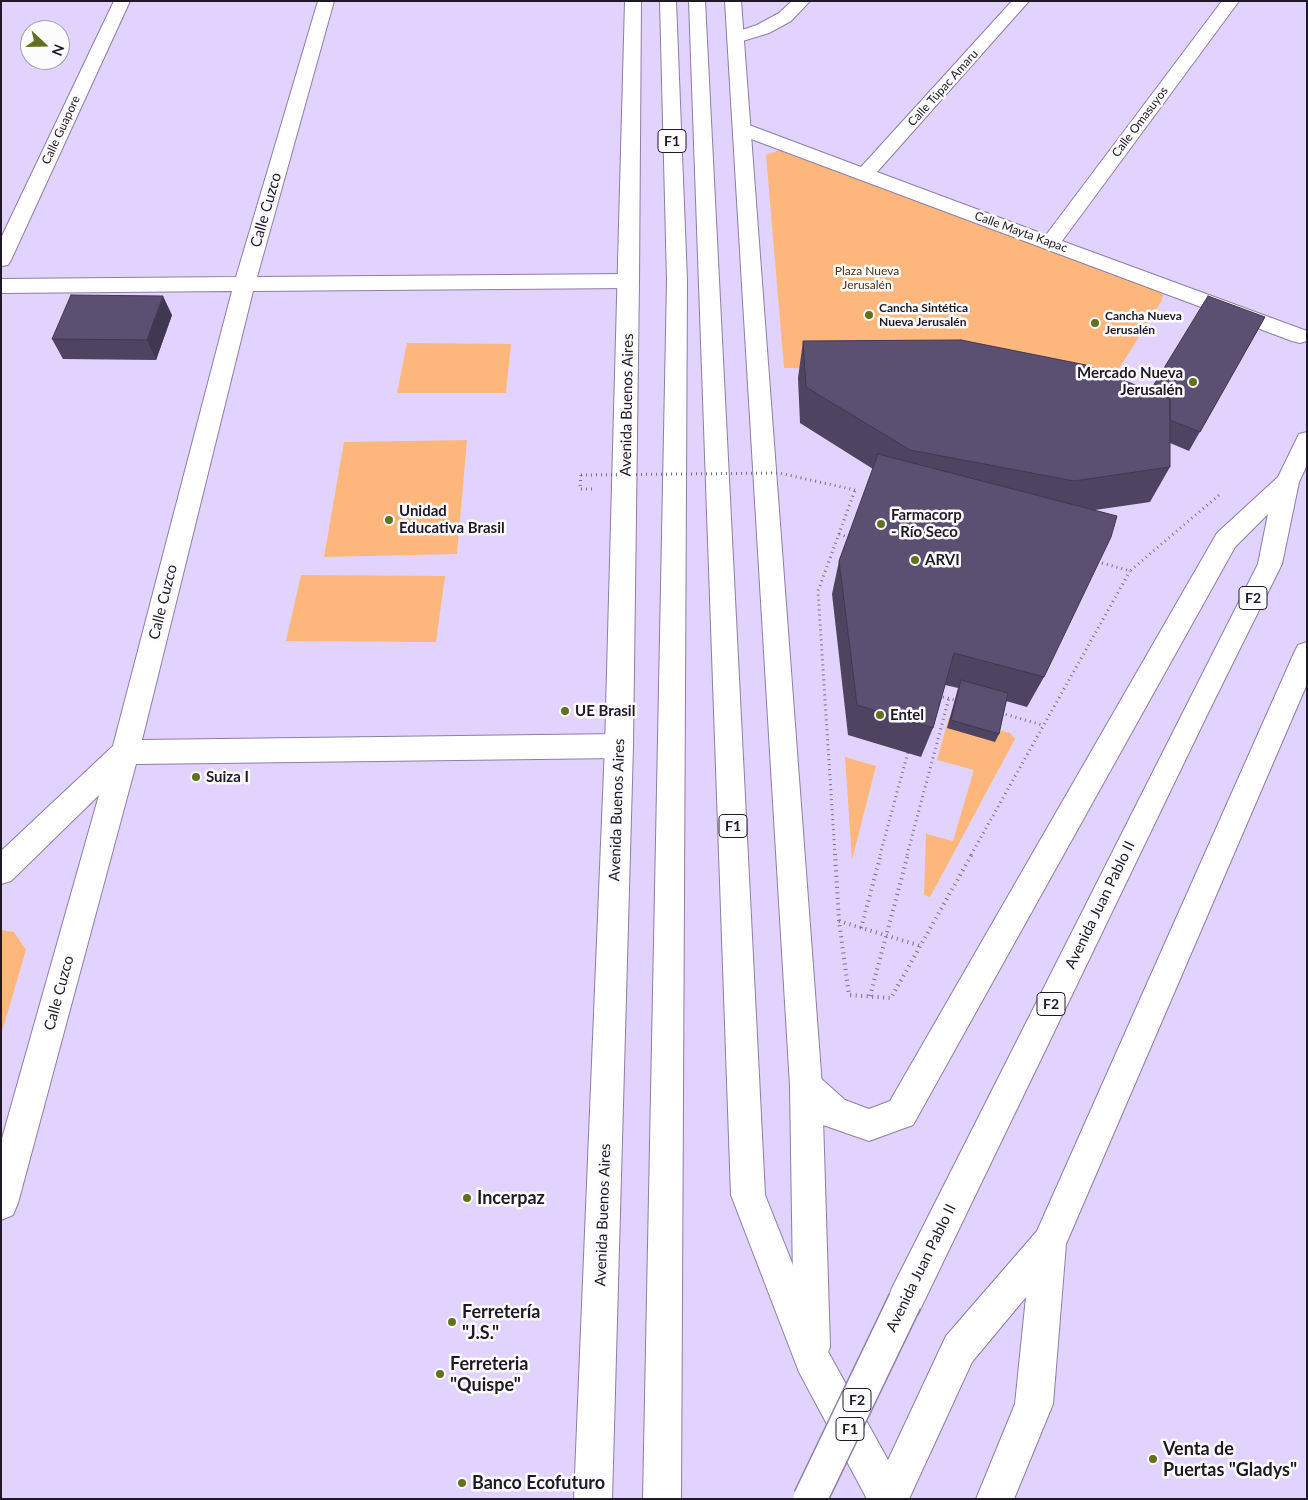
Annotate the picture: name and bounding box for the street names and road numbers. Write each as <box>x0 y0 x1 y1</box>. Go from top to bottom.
street label: Calle Túpac Amaru <box>905 47 981 129</box>
street label: Calle Omasuyos <box>1109 84 1171 160</box>
street label: Calle Guapore <box>39 93 83 167</box>
road number: F1 <box>658 130 686 152</box>
street label: Calle Cuzco <box>247 171 285 249</box>
street label: Calle Mayta Kapac <box>973 209 1069 255</box>
street label: Avenida Buenos Aires <box>617 333 637 477</box>
street label: Calle Cuzco <box>145 563 181 641</box>
road number: F2 <box>1239 586 1267 610</box>
street label: Avenida Buenos Aires <box>606 738 628 882</box>
road number: F1 <box>719 814 747 838</box>
street label: Avenida Juan Pablo II <box>1061 838 1139 972</box>
street label: Calle Cuzco <box>40 954 78 1032</box>
road number: F2 <box>1037 992 1065 1016</box>
street label: Avenida Buenos Aires <box>592 1143 614 1287</box>
street label: Avenida Juan Pablo II <box>882 1201 960 1335</box>
road number: F2 <box>843 1388 871 1412</box>
road number: F1 <box>836 1418 864 1440</box>

